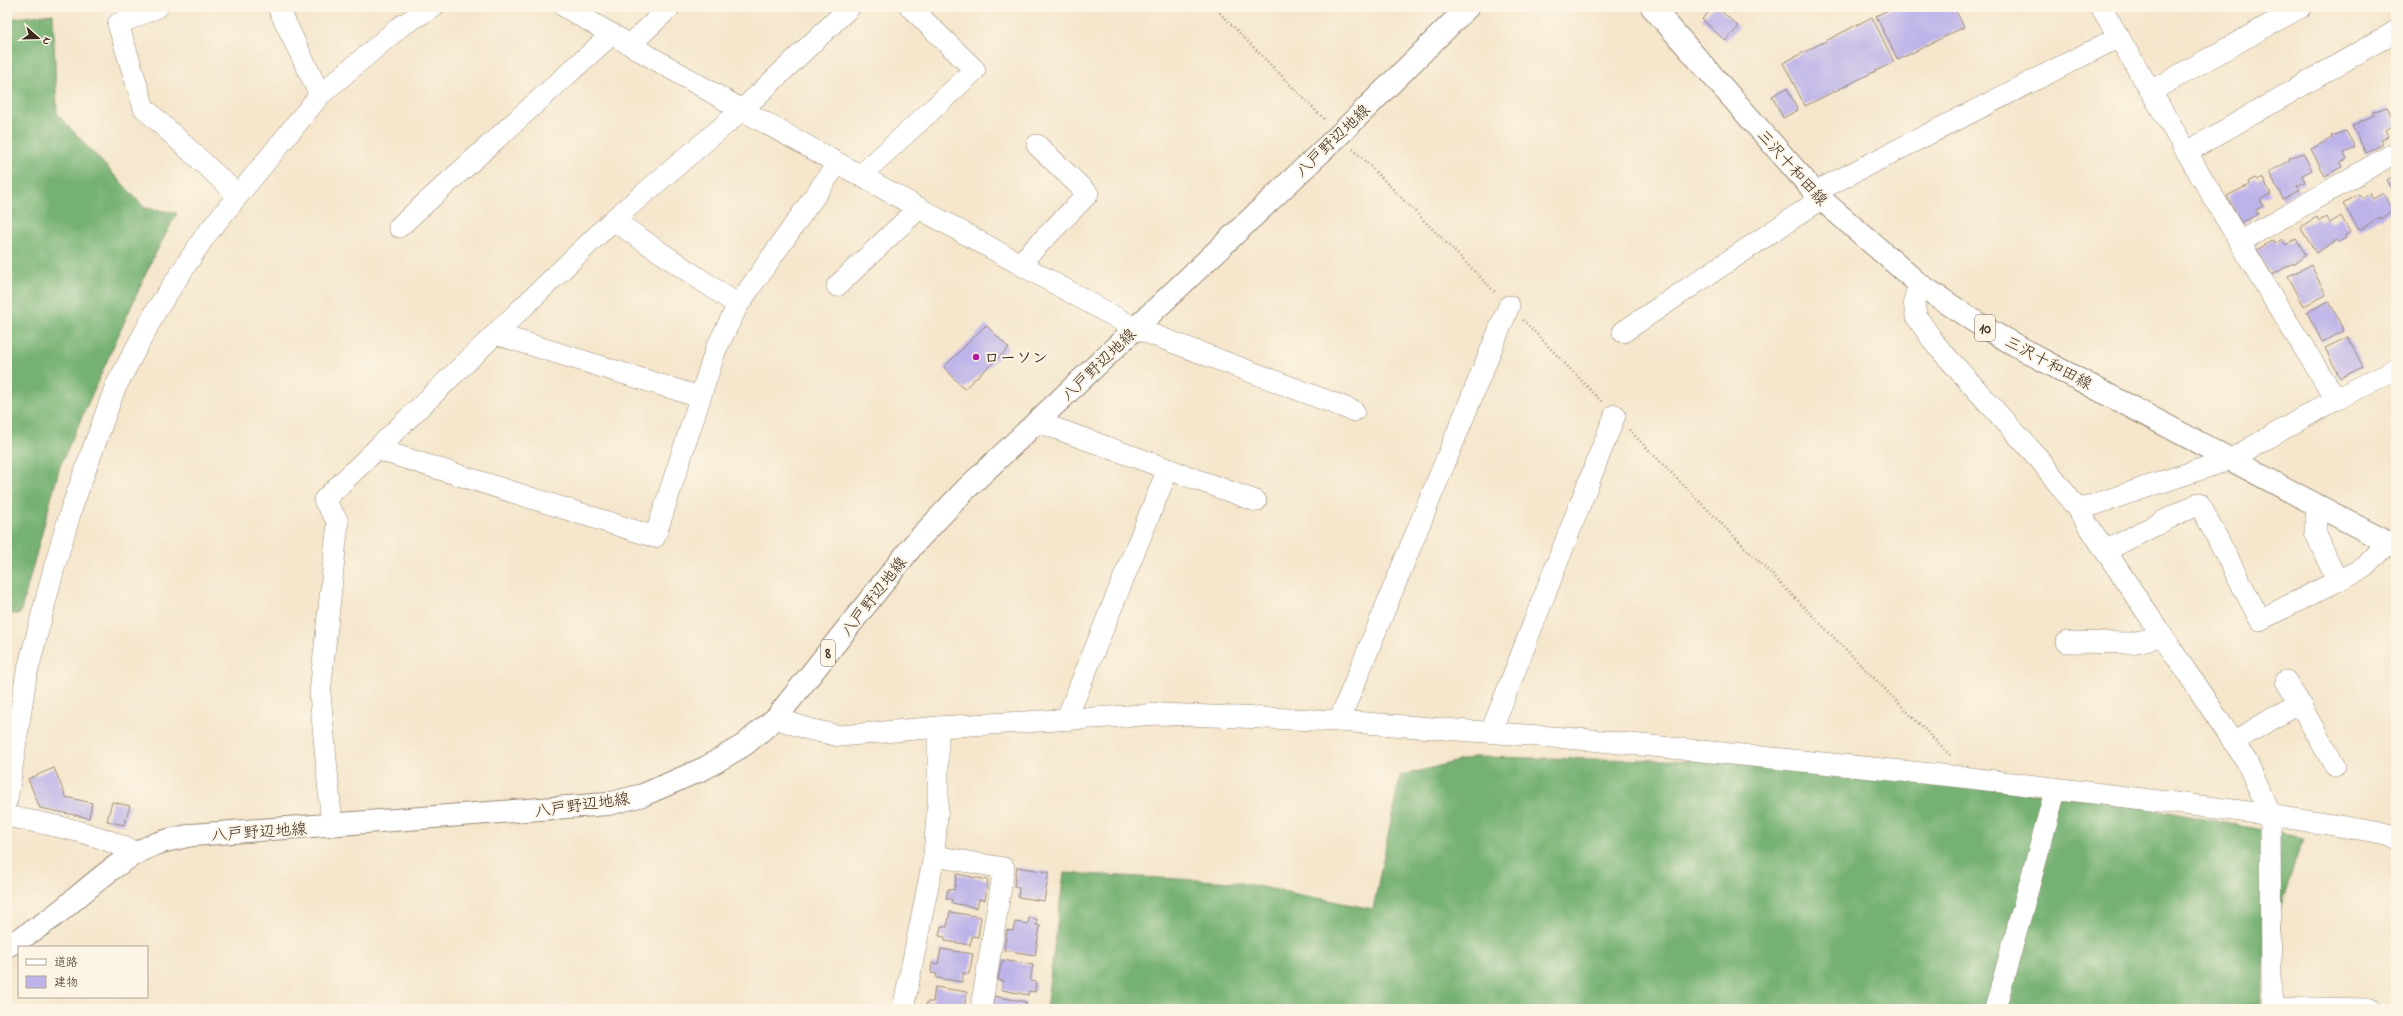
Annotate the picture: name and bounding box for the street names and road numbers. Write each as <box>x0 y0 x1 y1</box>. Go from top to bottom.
street label: 八戸野辺地線 <box>1291 99 1376 183</box>
street label: 三沢十和田線 <box>1750 125 1833 212</box>
road number: 10 <box>1975 315 1995 341</box>
street label: 八戸野辺地線 <box>1057 323 1142 407</box>
street label: 三沢十和田線 <box>2000 331 2096 397</box>
street label: 八戸野辺地線 <box>836 552 914 642</box>
road number: 8 <box>821 640 835 666</box>
street label: 八戸野辺地線 <box>533 787 631 825</box>
street label: 八戸野辺地線 <box>210 818 308 848</box>

